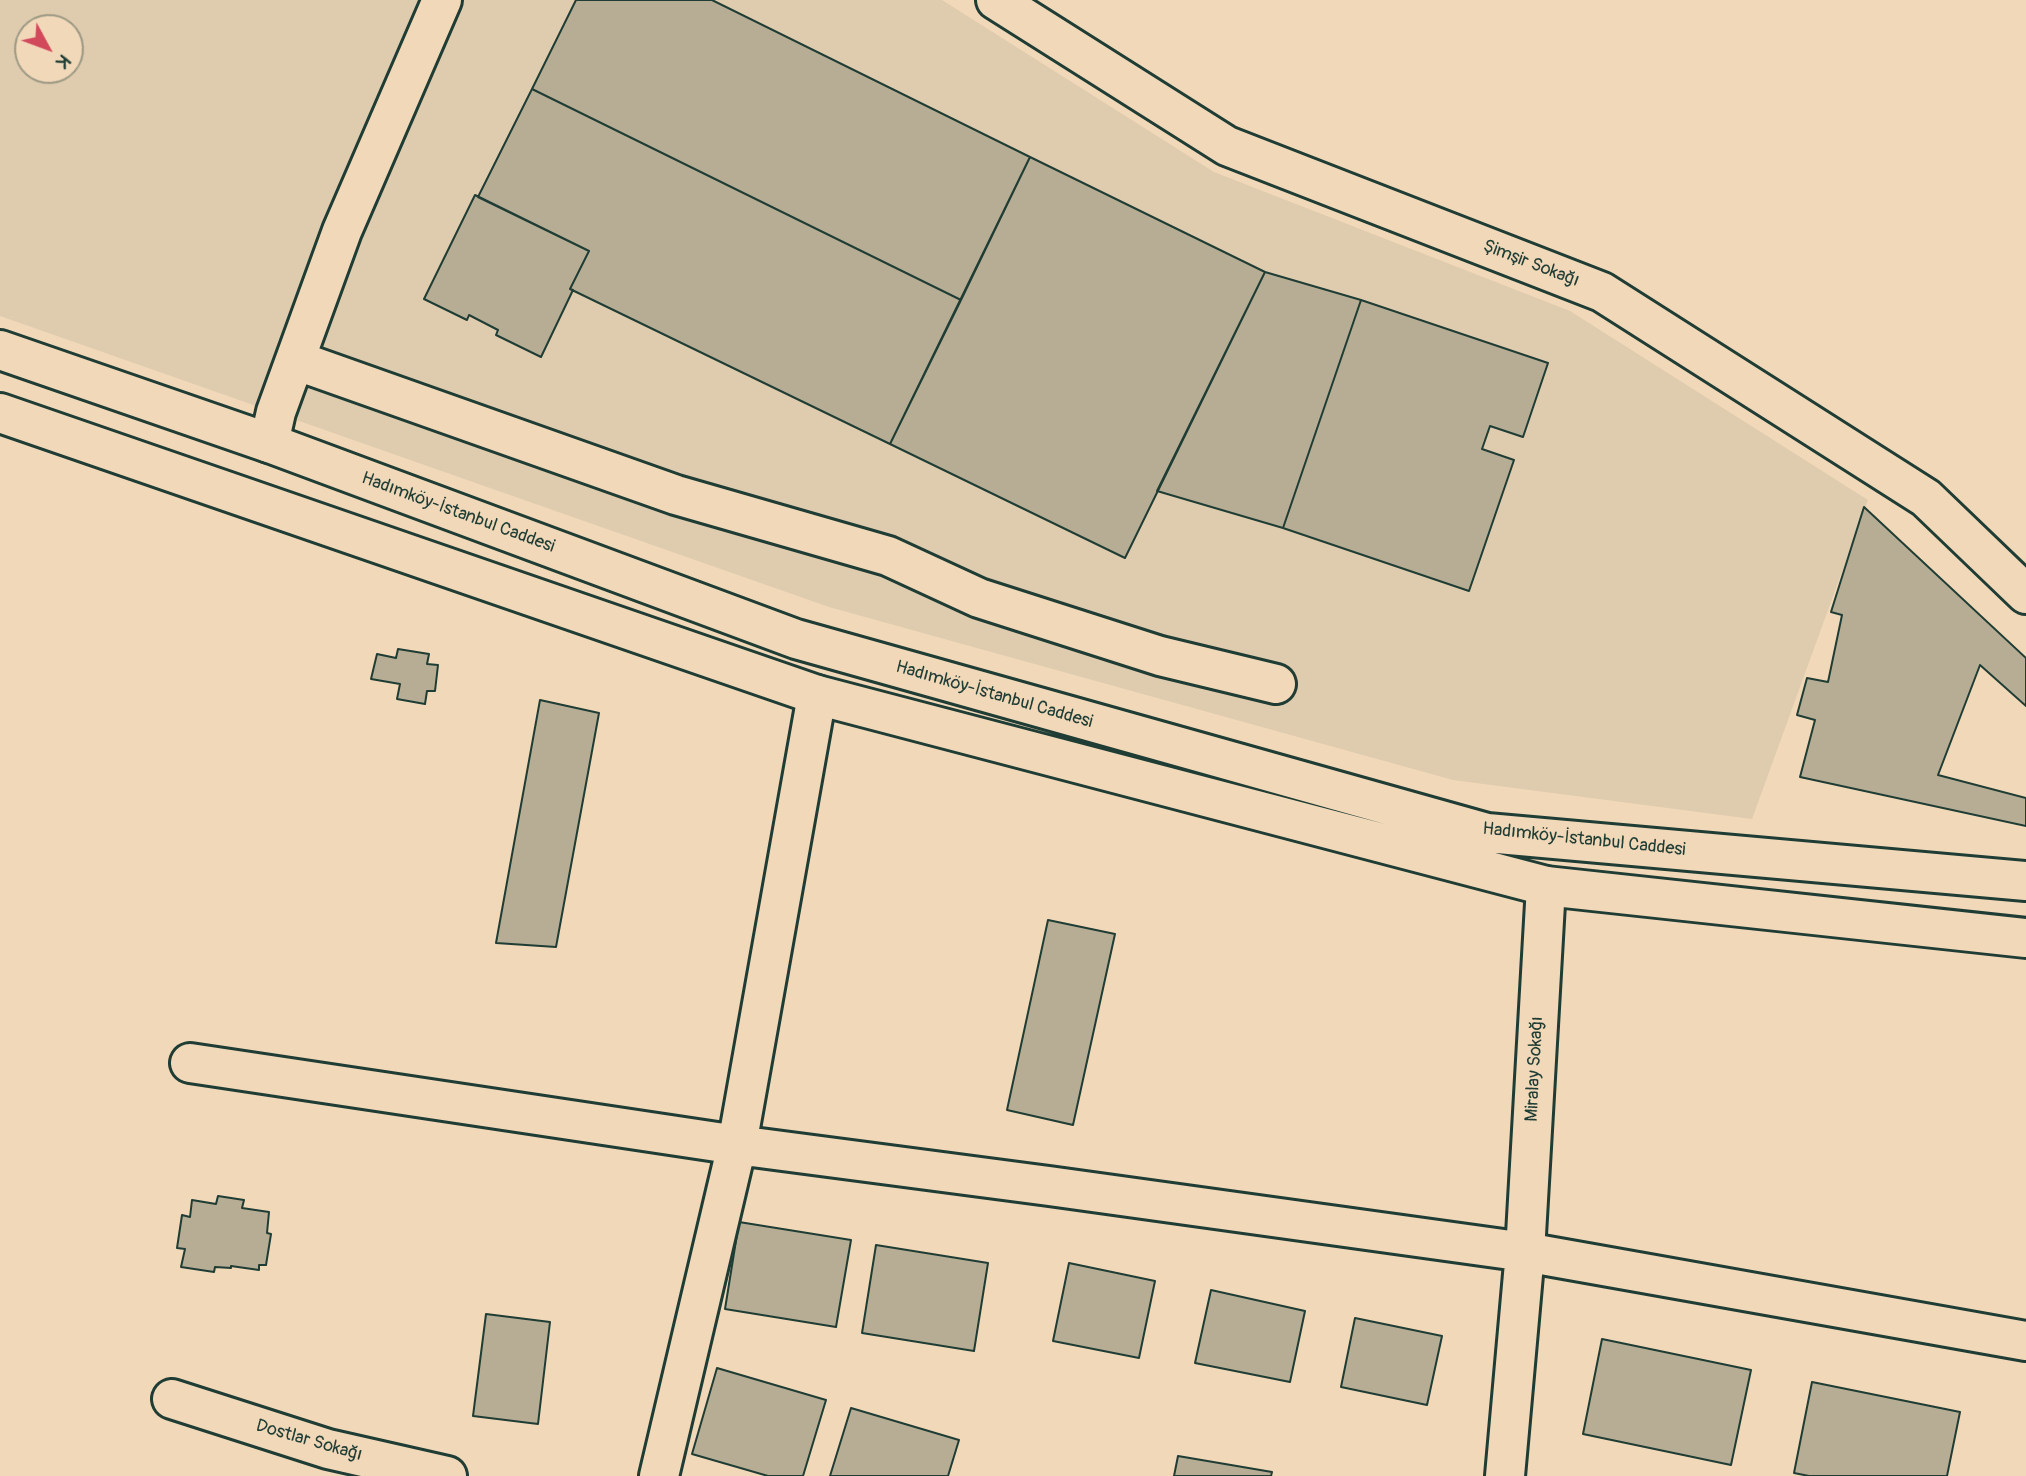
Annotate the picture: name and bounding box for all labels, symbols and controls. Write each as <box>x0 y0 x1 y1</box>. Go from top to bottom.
north arrow <box>14 14 84 84</box>
text: K <box>51 49 76 74</box>
street label: Şimşir Sokağı <box>1480 236 1582 292</box>
street label: Hadımköy-İstanbul Caddesi <box>358 468 558 558</box>
street label: Hadımköy-İstanbul Caddesi <box>893 657 1095 733</box>
street label: Hadımköy-İstanbul Caddesi <box>1481 819 1687 861</box>
street label: Miralay Sokağı <box>1521 1016 1549 1122</box>
street label: Dostlar Sokağı <box>253 1416 365 1466</box>

